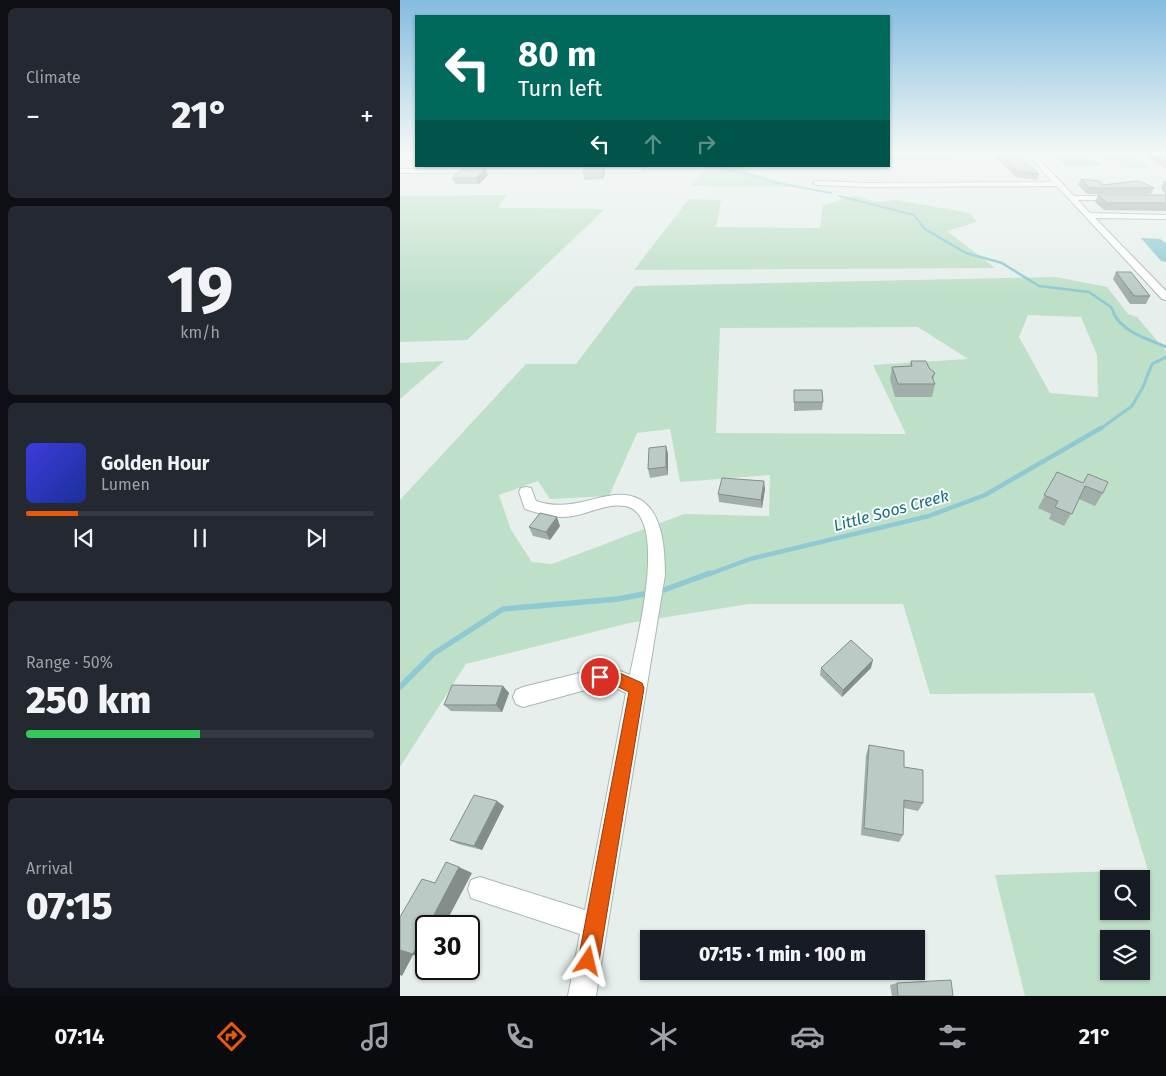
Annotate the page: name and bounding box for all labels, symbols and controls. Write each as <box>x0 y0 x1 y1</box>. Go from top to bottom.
text: 80 m <box>518 33 597 75</box>
icon: left <box>435 35 500 100</box>
text: Climate <box>26 68 81 87</box>
text: Turn left <box>518 75 602 102</box>
text: 21° <box>172 92 228 138</box>
text: − <box>26 100 40 133</box>
text: + <box>360 100 374 133</box>
icon: left <box>586 130 614 158</box>
icon: ahead <box>639 130 667 158</box>
icon: right <box>692 130 720 158</box>
text: 19 <box>167 251 233 329</box>
text: km/h <box>180 323 220 342</box>
text: Golden Hour <box>101 452 210 475</box>
text: Lumen <box>101 475 150 494</box>
water label: Little Soos Creek <box>831 486 951 535</box>
icon: previous <box>70 524 98 552</box>
icon: pause <box>186 524 214 552</box>
icon: next <box>302 524 330 552</box>
text: Range · 50% <box>26 653 113 672</box>
pin <box>579 656 621 698</box>
icon: arrive <box>586 663 614 691</box>
text: 250 km <box>26 677 151 723</box>
text: Arrival <box>26 859 73 878</box>
map controls <box>1100 870 1150 980</box>
button: search <box>1100 870 1150 920</box>
text: 07:15 <box>26 883 113 929</box>
speed limit sign: 30 <box>415 915 480 980</box>
button: layers <box>1100 930 1150 980</box>
position arrow <box>561 934 613 986</box>
text: 07:15 · 1 min · 100 m <box>699 943 866 966</box>
icon: directions <box>214 1019 249 1054</box>
icon: music <box>358 1019 393 1054</box>
icon: phone <box>502 1019 537 1054</box>
icon: climate <box>646 1019 681 1054</box>
icon: car <box>790 1019 825 1054</box>
icon: filters <box>935 1019 970 1054</box>
text: 07:14 <box>55 1023 105 1050</box>
text: 21° <box>1079 1023 1111 1050</box>

